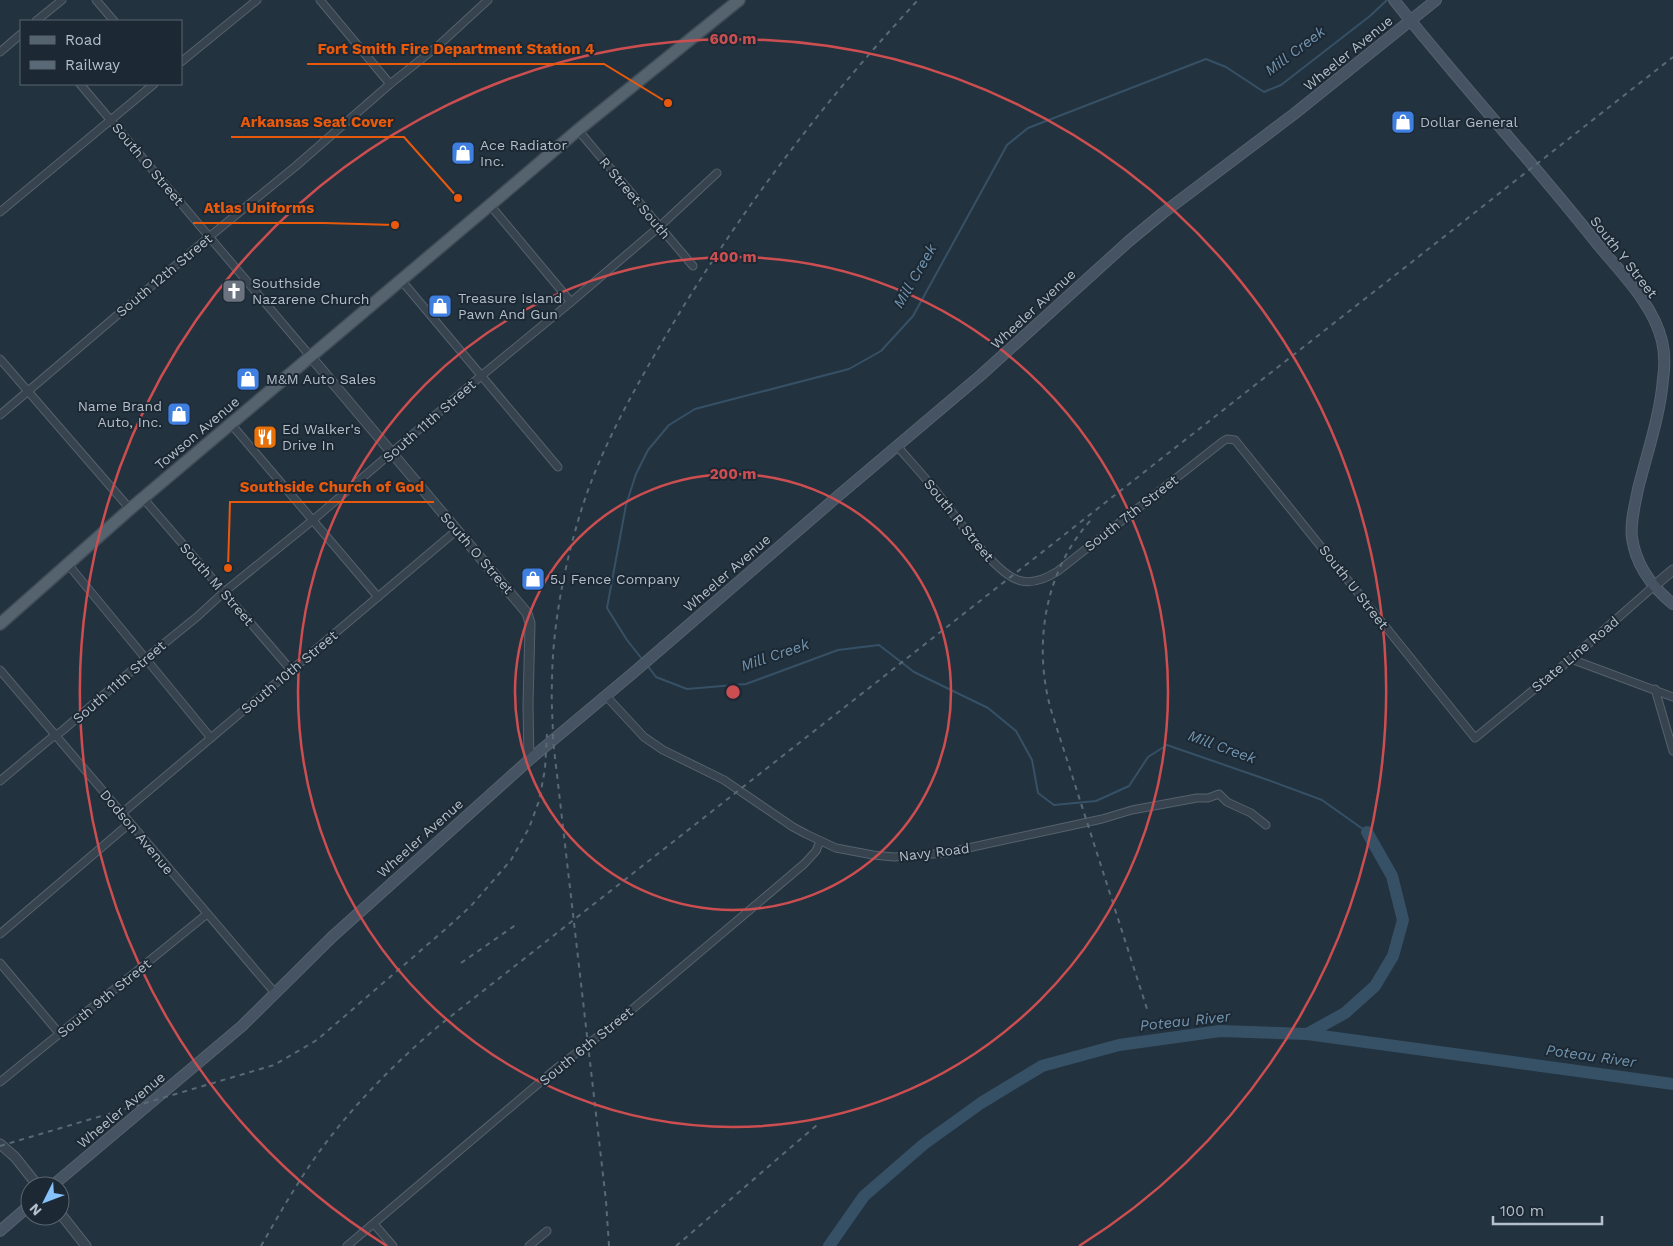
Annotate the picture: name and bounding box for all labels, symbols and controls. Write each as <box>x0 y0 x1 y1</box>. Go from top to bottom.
street label: Wheeler Avenue <box>1300 12 1396 94</box>
legend <box>20 20 182 85</box>
water label: Mill Creek <box>1261 22 1329 80</box>
text: 600 m <box>710 30 756 48</box>
text: Road <box>65 31 102 49</box>
callout: Fort Smith Fire Department Station 4 <box>307 34 604 64</box>
text: Fort Smith Fire Department Station 4 <box>318 40 595 58</box>
text: Railway <box>65 56 120 74</box>
callout: Arkansas Seat Cover <box>231 107 404 137</box>
shop icon: Dollar General <box>1390 109 1416 135</box>
text: Arkansas Seat Cover <box>241 113 394 131</box>
place label: Dollar General <box>1420 114 1519 130</box>
street label: South O Street <box>109 120 187 209</box>
place label: Ace Radiator Inc. <box>480 137 567 169</box>
shop icon: Ace Radiator Inc. <box>450 140 476 166</box>
street label: R Street South <box>596 154 674 242</box>
callout: Atlas Uniforms <box>193 193 324 223</box>
text: Atlas Uniforms <box>204 199 314 217</box>
street label: South Y Street <box>1587 213 1661 301</box>
street label: South 12th Street <box>113 230 215 320</box>
water label: Mill Creek <box>889 240 941 311</box>
text: 400 m <box>709 248 757 266</box>
street label: Wheeler Avenue <box>987 266 1079 352</box>
place label: Southside Nazarene Church <box>252 275 370 307</box>
church icon: Southside Nazarene Church <box>221 278 247 304</box>
place label: Treasure Island Pawn And Gun <box>458 290 562 322</box>
shop icon: Treasure Island Pawn And Gun <box>427 293 453 319</box>
shop icon: M&M Auto Sales <box>235 366 261 392</box>
place label: M&M Auto Sales <box>266 371 376 387</box>
street label: South 11th Street <box>379 376 479 466</box>
street label: Towson Avenue <box>152 393 242 473</box>
place label: Name Brand Auto, Inc. <box>78 398 162 430</box>
shop icon: Name Brand Auto, Inc. <box>166 401 192 427</box>
place label: Ed Walker's Drive In <box>282 421 361 453</box>
restaurant icon: Ed Walker's Drive In <box>252 424 278 450</box>
text: 200 m <box>710 465 756 483</box>
callout: Southside Church of God <box>230 472 434 502</box>
street label: South 7th Street <box>1081 472 1181 554</box>
street label: South R Street <box>921 476 997 565</box>
text: Southside Church of God <box>240 478 424 496</box>
street label: South O Street <box>437 509 517 597</box>
street label: Wheeler Avenue <box>680 531 774 615</box>
street label: South M Street <box>177 539 257 629</box>
street label: South U Street <box>1316 542 1392 632</box>
shop icon: 5J Fence Company <box>520 566 546 592</box>
place label: 5J Fence Company <box>550 571 681 587</box>
street label: State Line Road <box>1528 613 1622 695</box>
street label: South 10th Street <box>238 627 340 717</box>
water label: Mill Creek <box>739 635 812 675</box>
street label: South 11th Street <box>69 637 169 727</box>
centre of rings <box>724 683 742 701</box>
water label: Mill Creek <box>1186 726 1259 768</box>
street label: Dodson Avenue <box>97 786 177 878</box>
street label: Wheeler Avenue <box>374 795 466 881</box>
street label: Navy Road <box>898 840 970 864</box>
street label: South 9th Street <box>54 955 154 1041</box>
street label: South 6th Street <box>536 1003 636 1088</box>
water label: Poteau River <box>1139 1007 1232 1035</box>
water label: Poteau River <box>1545 1041 1638 1071</box>
street label: Wheeler Avenue <box>74 1069 168 1151</box>
north arrow <box>20 1176 70 1226</box>
scale bar <box>1493 1194 1602 1226</box>
text: N <box>26 1200 45 1219</box>
text: 100 m <box>1500 1202 1544 1220</box>

